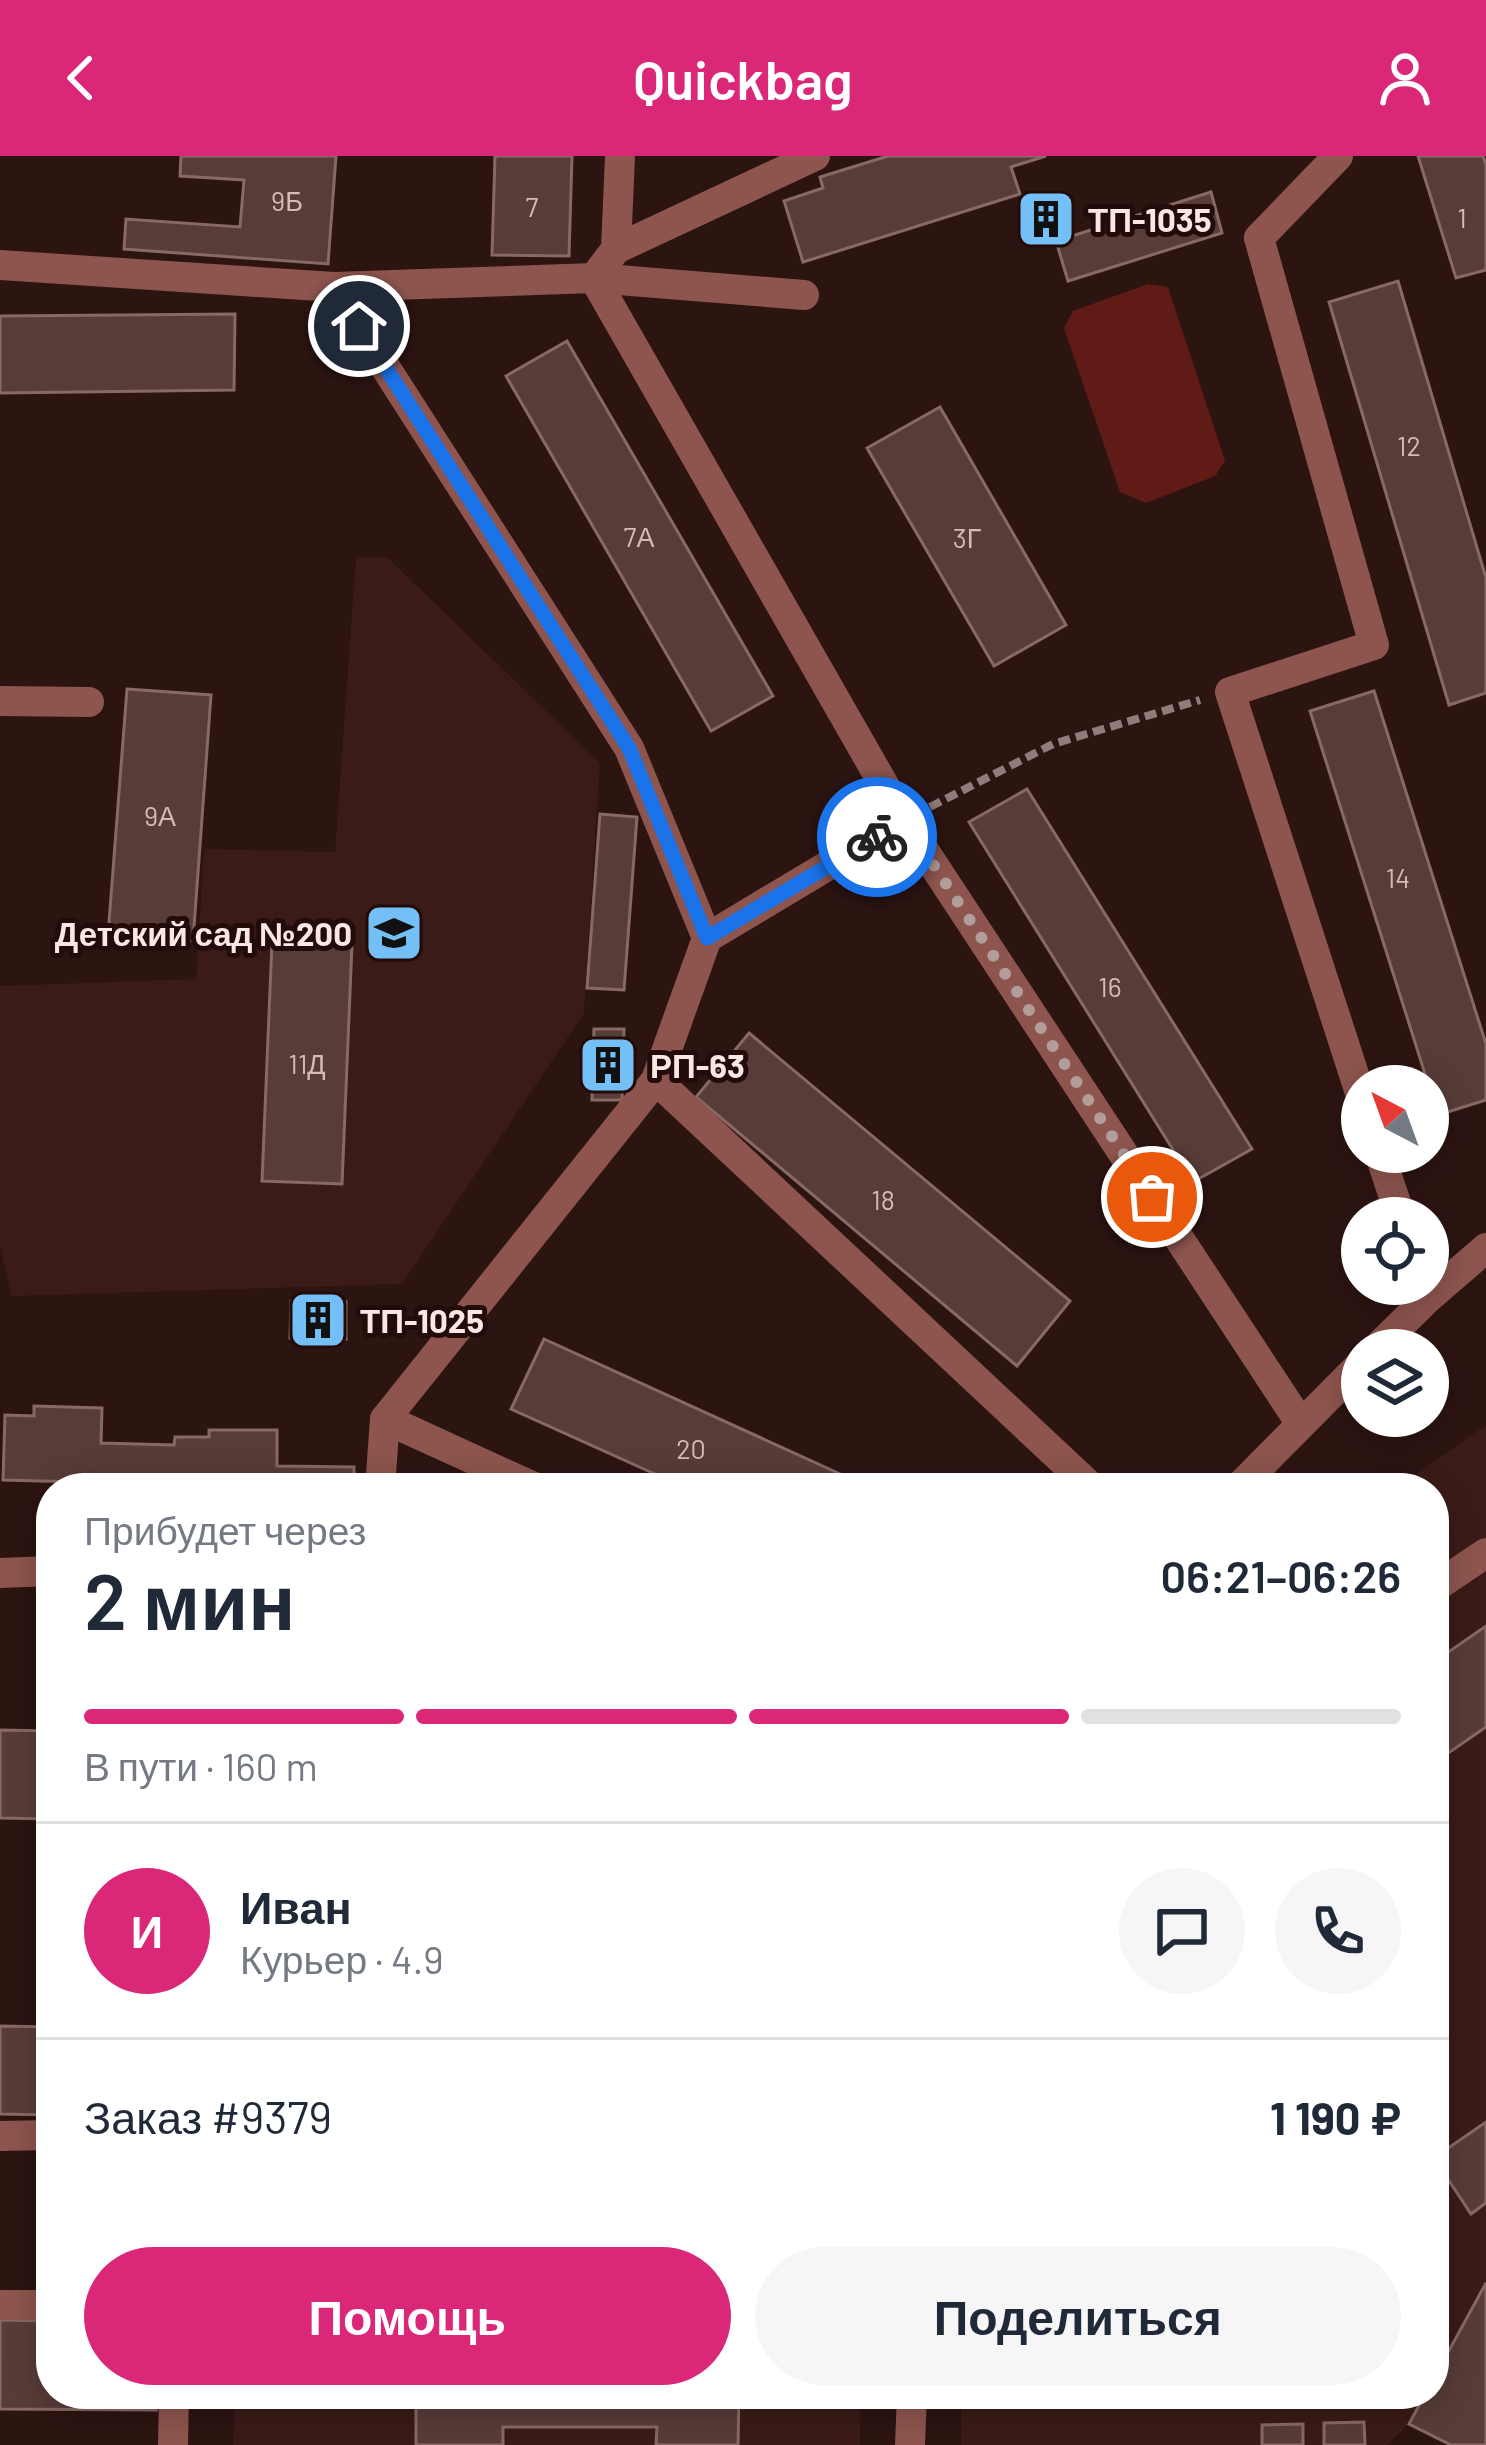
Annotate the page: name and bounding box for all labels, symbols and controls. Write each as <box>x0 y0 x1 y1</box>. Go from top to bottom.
icon: back <box>48 45 114 111</box>
icon: person <box>1372 45 1438 111</box>
text: Quickbag <box>633 46 853 111</box>
house number: 9Б <box>271 184 303 216</box>
building icon: ТП-1035 <box>1015 188 1077 250</box>
house number: 7 <box>526 190 539 222</box>
place label: ТП-1035 <box>1088 199 1211 239</box>
house number: 1 <box>1457 201 1467 233</box>
pin <box>308 275 410 377</box>
icon: home <box>326 293 392 359</box>
house number: 12 <box>1397 429 1421 461</box>
house number: 7А <box>624 520 654 552</box>
house number: 3Г <box>953 521 982 553</box>
courier <box>817 777 937 897</box>
house number: 9А <box>144 799 176 831</box>
icon: bike <box>844 804 910 870</box>
house number: 14 <box>1386 861 1410 893</box>
school or university icon: Детский сад №200 <box>363 902 425 964</box>
place label: Детский сад №200 <box>55 913 352 953</box>
house number: 16 <box>1098 970 1122 1002</box>
building icon: РП-63 <box>577 1034 639 1096</box>
place label: РП-63 <box>650 1045 745 1085</box>
house number: 11Д <box>288 1047 326 1080</box>
north arrow <box>1341 1065 1449 1173</box>
map controls <box>1341 1065 1449 1437</box>
pin <box>1101 1146 1203 1248</box>
icon: bag <box>1119 1164 1185 1230</box>
house number: 18 <box>871 1183 895 1215</box>
button: locate <box>1341 1197 1449 1305</box>
building icon: ТП-1025 <box>287 1289 349 1351</box>
place label: ТП-1025 <box>360 1300 484 1340</box>
button: layers <box>1341 1329 1449 1437</box>
house number: 20 <box>676 1432 706 1464</box>
text: Прибудет через <box>84 1506 366 1553</box>
text: 06:21–06:26 <box>1160 1548 1401 1602</box>
text: 2 мин <box>84 1552 295 1646</box>
text: В пути · 160 m <box>84 1742 318 1789</box>
button: chat <box>1119 1868 1245 1994</box>
button: phone <box>1275 1868 1401 1994</box>
text: Иван <box>240 1879 352 1933</box>
text: И <box>131 1903 163 1957</box>
text: Курьер · 4.9 <box>240 1935 444 1982</box>
text: Заказ #9379 <box>84 2089 332 2143</box>
text: 1 190 ₽ <box>1270 2090 1401 2144</box>
button: Помощь <box>84 2247 731 2385</box>
button: Поделиться <box>755 2247 1401 2385</box>

